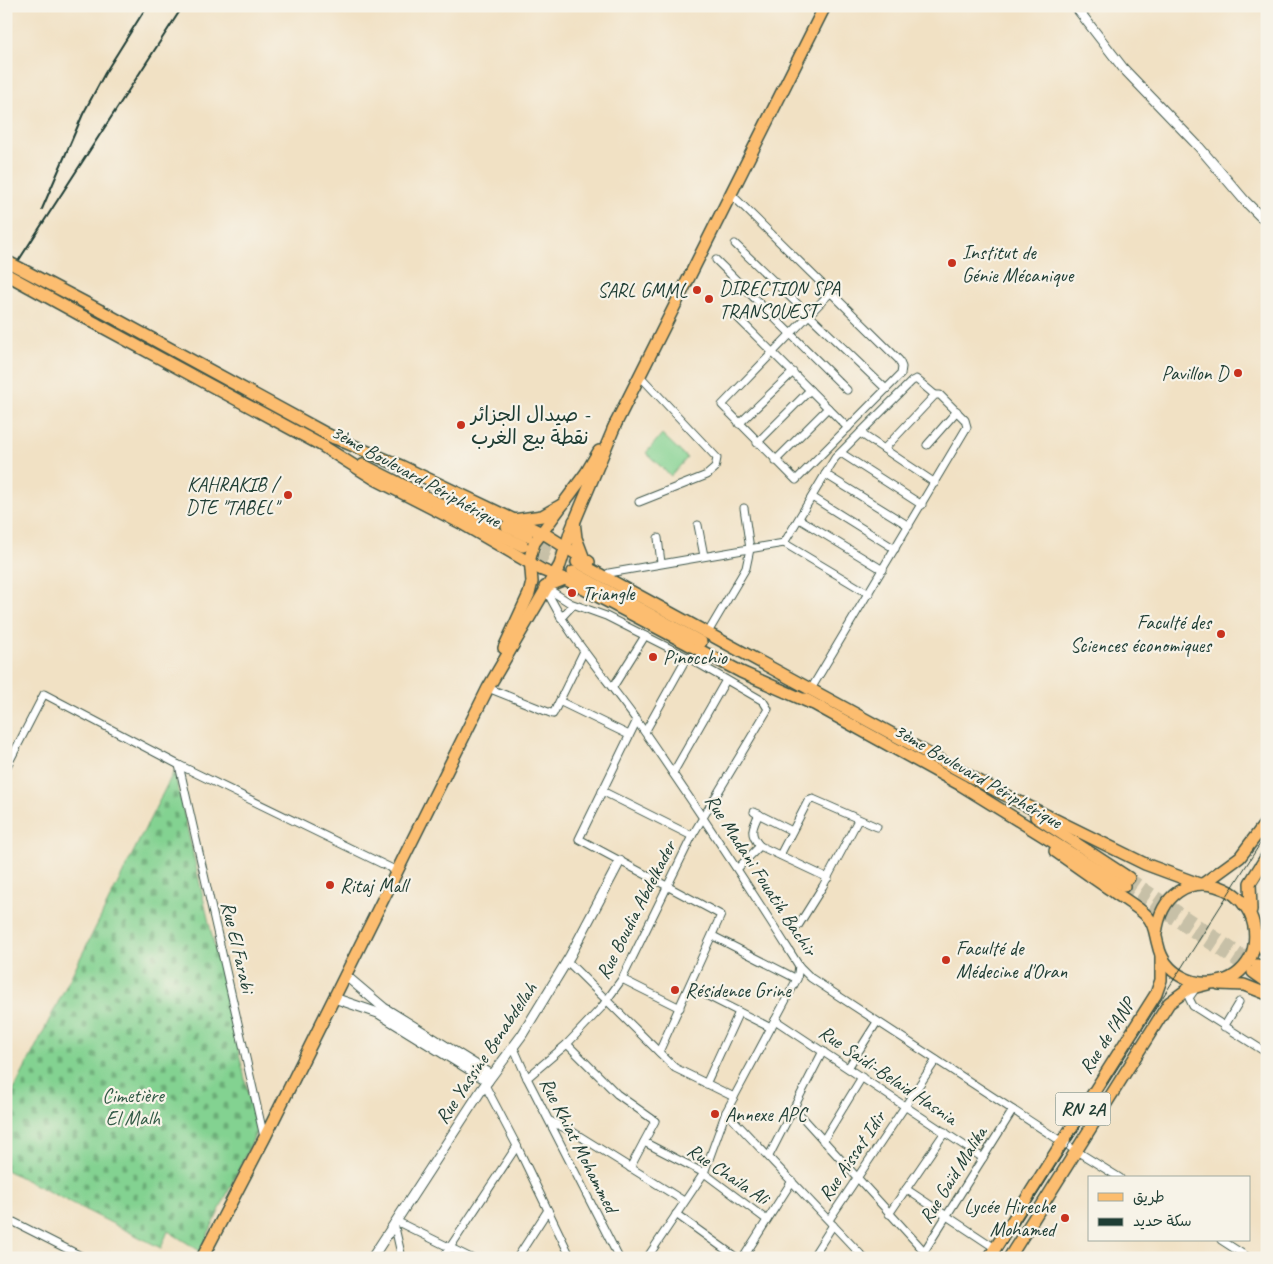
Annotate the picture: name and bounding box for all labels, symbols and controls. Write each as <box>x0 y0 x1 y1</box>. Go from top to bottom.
place label: Institut de Génie Mécanique <box>962 240 1075 288</box>
marker: Institut de Génie Mécanique <box>946 257 958 269</box>
place label: DIRECTION SPA TRANSOUEST <box>719 276 841 324</box>
place label: SARL GMML <box>597 278 687 303</box>
marker: SARL GMML <box>691 284 703 296</box>
marker: DIRECTION SPA TRANSOUEST <box>703 293 715 305</box>
place label: Pavillon D <box>1162 361 1229 386</box>
marker: Pavillon D <box>1232 367 1244 379</box>
place label: صيدال الجزائر - نقطة بيع الغرب <box>469 402 591 452</box>
street label: 3ème Boulevard Périphérique <box>327 419 506 534</box>
marker: صيدال الجزائر - نقطة بيع الغرب <box>455 419 467 431</box>
place label: KAHRAKIB / DTE "TABEL" <box>186 472 282 520</box>
marker: KAHRAKIB / DTE "TABEL" <box>282 489 294 501</box>
place label: Triangle <box>582 581 636 606</box>
marker: Triangle <box>566 587 578 599</box>
place label: Faculté des Sciences économiques <box>1070 610 1213 658</box>
marker: Faculté des Sciences économiques <box>1215 628 1227 640</box>
place label: Pinocchio <box>663 645 728 670</box>
marker: Pinocchio <box>647 651 659 663</box>
street label: 3ème Boulevard Périphérique <box>890 718 1068 835</box>
street label: Rue Madani Fouatih Bachir <box>699 789 824 962</box>
street label: Rue Boudia Abdelkader <box>590 835 682 983</box>
place label: Ritaj Mall <box>340 873 411 898</box>
marker: Ritaj Mall <box>324 879 336 891</box>
street label: Rue El Farabi <box>215 899 261 997</box>
place label: Faculté de Médecine d'Oran <box>956 936 1068 984</box>
marker: Faculté de Médecine d'Oran <box>940 954 952 966</box>
street label: Rue Yassine Benabdellah <box>429 977 543 1129</box>
place label: Résidence Grine <box>685 978 792 1003</box>
marker: Résidence Grine <box>669 984 681 996</box>
street label: Rue de l'ANP <box>1073 991 1142 1079</box>
street label: Rue Saidi-Belaid Hasnia <box>814 1020 963 1131</box>
street label: Rue Khiat Mohammed <box>534 1073 625 1220</box>
park label: Cimetière El Malh <box>102 1083 165 1131</box>
road number: RN 2A <box>1056 1092 1110 1126</box>
place label: Annexe APC <box>725 1102 809 1127</box>
street label: Rue Aissat Idir <box>813 1105 892 1206</box>
marker: Annexe APC <box>709 1108 721 1120</box>
street label: Rue Gaïd Malika <box>913 1121 993 1228</box>
street label: Rue Chaila Ali <box>682 1138 775 1212</box>
legend <box>1088 1176 1250 1242</box>
text: طريق <box>1133 1188 1165 1207</box>
place label: Lycée Hireche Mohamed <box>964 1194 1058 1242</box>
marker: Lycée Hireche Mohamed <box>1059 1212 1071 1224</box>
text: سكة حديد <box>1133 1212 1192 1231</box>

